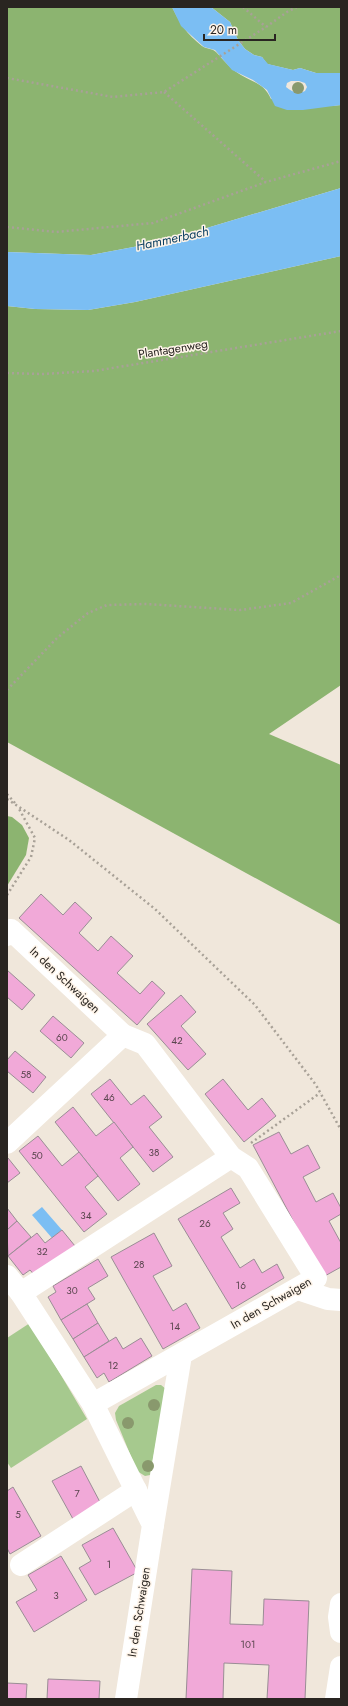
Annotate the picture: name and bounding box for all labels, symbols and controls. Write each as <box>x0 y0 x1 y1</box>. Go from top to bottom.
scale bar <box>204 16 275 42</box>
text: 20 m <box>210 21 237 39</box>
water label: Hammerbach <box>134 221 211 255</box>
street label: Plantagenweg <box>137 335 209 363</box>
street label: In den Schwaigen <box>26 942 104 1018</box>
house number: 60 <box>56 1030 68 1045</box>
house number: 42 <box>171 1033 183 1048</box>
house number: 58 <box>20 1067 32 1082</box>
house number: 46 <box>103 1090 115 1105</box>
house number: 38 <box>149 1145 159 1160</box>
house number: 50 <box>31 1148 43 1163</box>
house number: 34 <box>80 1208 92 1223</box>
house number: 26 <box>199 1216 211 1231</box>
house number: 32 <box>36 1244 48 1259</box>
house number: 28 <box>133 1257 145 1272</box>
street label: In den Schwaigen <box>227 1273 315 1333</box>
house number: 16 <box>236 1278 246 1293</box>
house number: 30 <box>66 1283 78 1298</box>
house number: 14 <box>170 1319 180 1334</box>
house number: 12 <box>108 1358 118 1373</box>
house number: 7 <box>74 1486 80 1501</box>
house number: 5 <box>15 1507 21 1522</box>
house number: 1 <box>107 1557 111 1572</box>
street label: In den Schwaigen <box>123 1566 155 1658</box>
house number: 3 <box>53 1588 59 1603</box>
house number: 101 <box>241 1637 256 1652</box>

